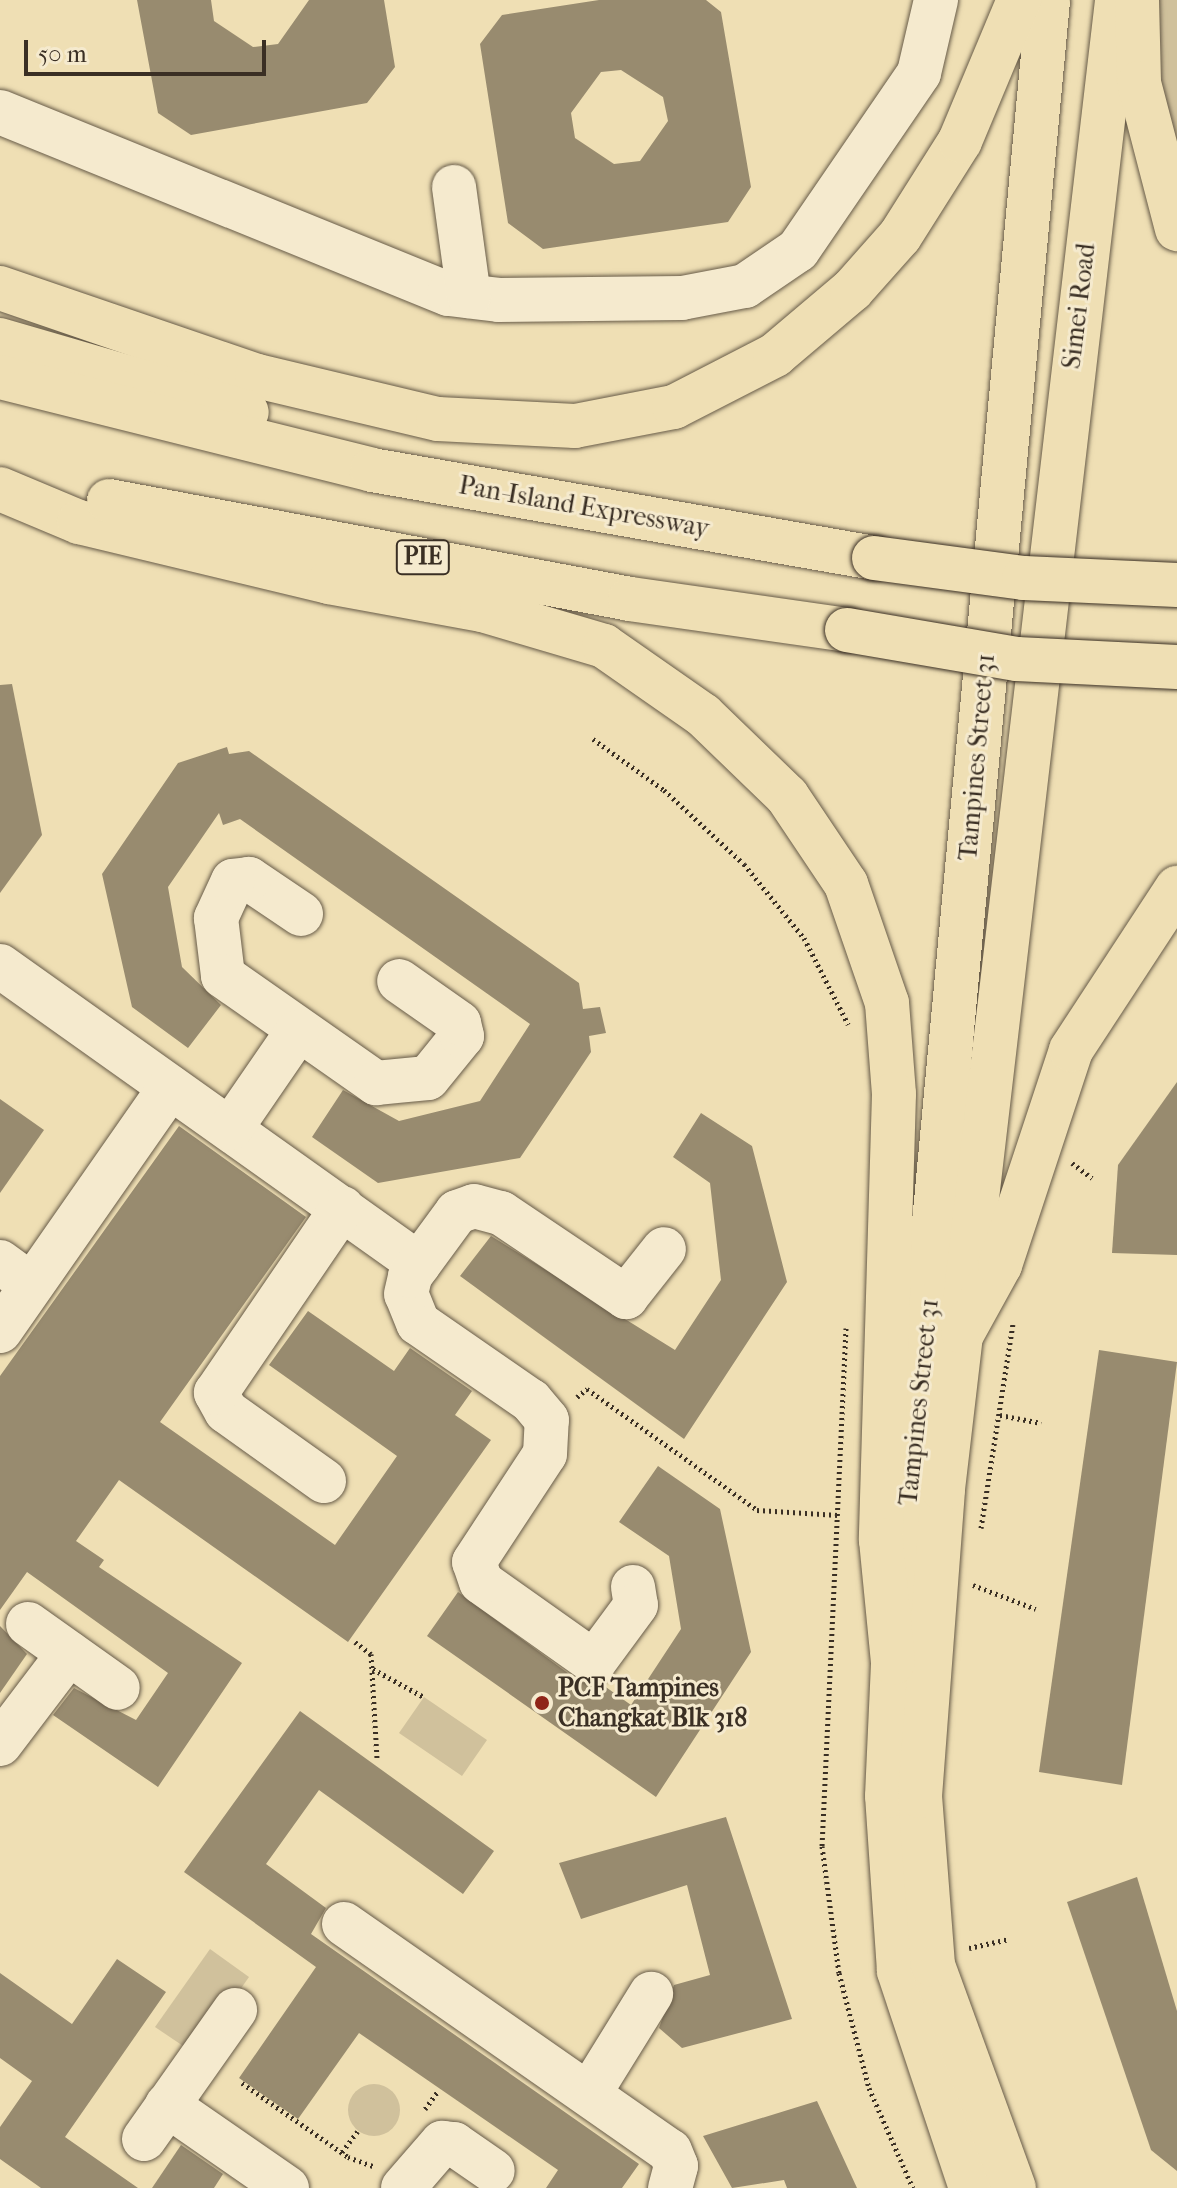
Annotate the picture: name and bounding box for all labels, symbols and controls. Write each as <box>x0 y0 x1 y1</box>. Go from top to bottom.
scale bar <box>28 24 270 74</box>
text: 50 m <box>38 40 87 68</box>
street label: Simei Road <box>1056 241 1102 371</box>
street label: Pan-Island Expressway <box>456 470 712 544</box>
road number: PIE <box>395 537 451 577</box>
street label: Tampines Street 31 <box>952 652 1002 862</box>
street label: Tampines Street 31 <box>893 1297 945 1507</box>
place label: PCF Tampines Changkat Blk 318 <box>558 1672 747 1734</box>
marker: PCF Tampines Changkat Blk 318 <box>533 1694 551 1712</box>

